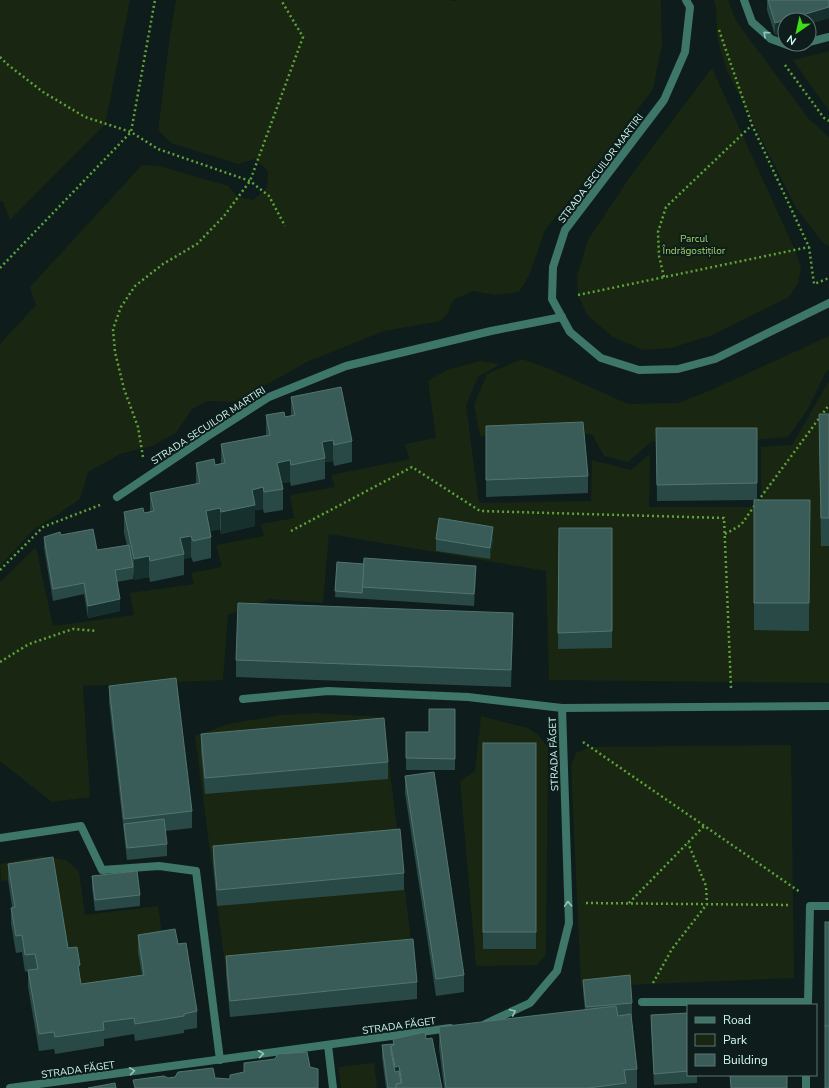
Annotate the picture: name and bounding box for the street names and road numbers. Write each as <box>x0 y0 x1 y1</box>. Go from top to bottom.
street label: STRADA SECUILOR MARTIRI <box>555 111 647 226</box>
street label: STRADA SECUILOR MARTIRI <box>149 384 268 468</box>
street label: STRADA FĂGET <box>546 717 562 791</box>
street label: STRADA FĂGET <box>361 1014 437 1038</box>
street label: STRADA FĂGET <box>40 1058 116 1082</box>

